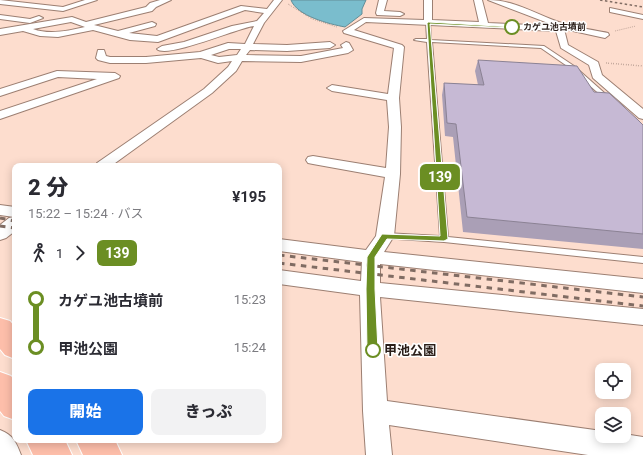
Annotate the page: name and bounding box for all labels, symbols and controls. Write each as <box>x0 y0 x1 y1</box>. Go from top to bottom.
marker: カゲユ池古墳前 <box>504 19 520 35</box>
place label: カゲユ池古墳前 <box>523 22 586 32</box>
line badge: 139 <box>417 164 463 190</box>
text: 139 <box>428 169 452 185</box>
text: 2 分 <box>28 175 68 200</box>
text: ¥195 <box>232 188 266 206</box>
text: 15:22 – 15:24 · バス <box>28 206 144 221</box>
icon: walk <box>28 242 50 264</box>
icon: forward <box>69 242 91 264</box>
text: 139 <box>105 245 129 261</box>
text: 1 <box>56 246 63 261</box>
text: カゲユ池古墳前 <box>58 292 163 310</box>
text: 15:23 <box>234 292 266 307</box>
text: 甲池公園 <box>58 340 118 358</box>
text: 15:24 <box>234 340 266 355</box>
marker: 甲池公園 <box>365 342 381 358</box>
place label: 甲池公園 <box>384 343 436 358</box>
map controls <box>595 363 631 443</box>
button: locate <box>595 363 631 399</box>
button: 開始 <box>28 389 143 435</box>
button: きっぷ <box>151 389 266 435</box>
button: layers <box>595 407 631 443</box>

